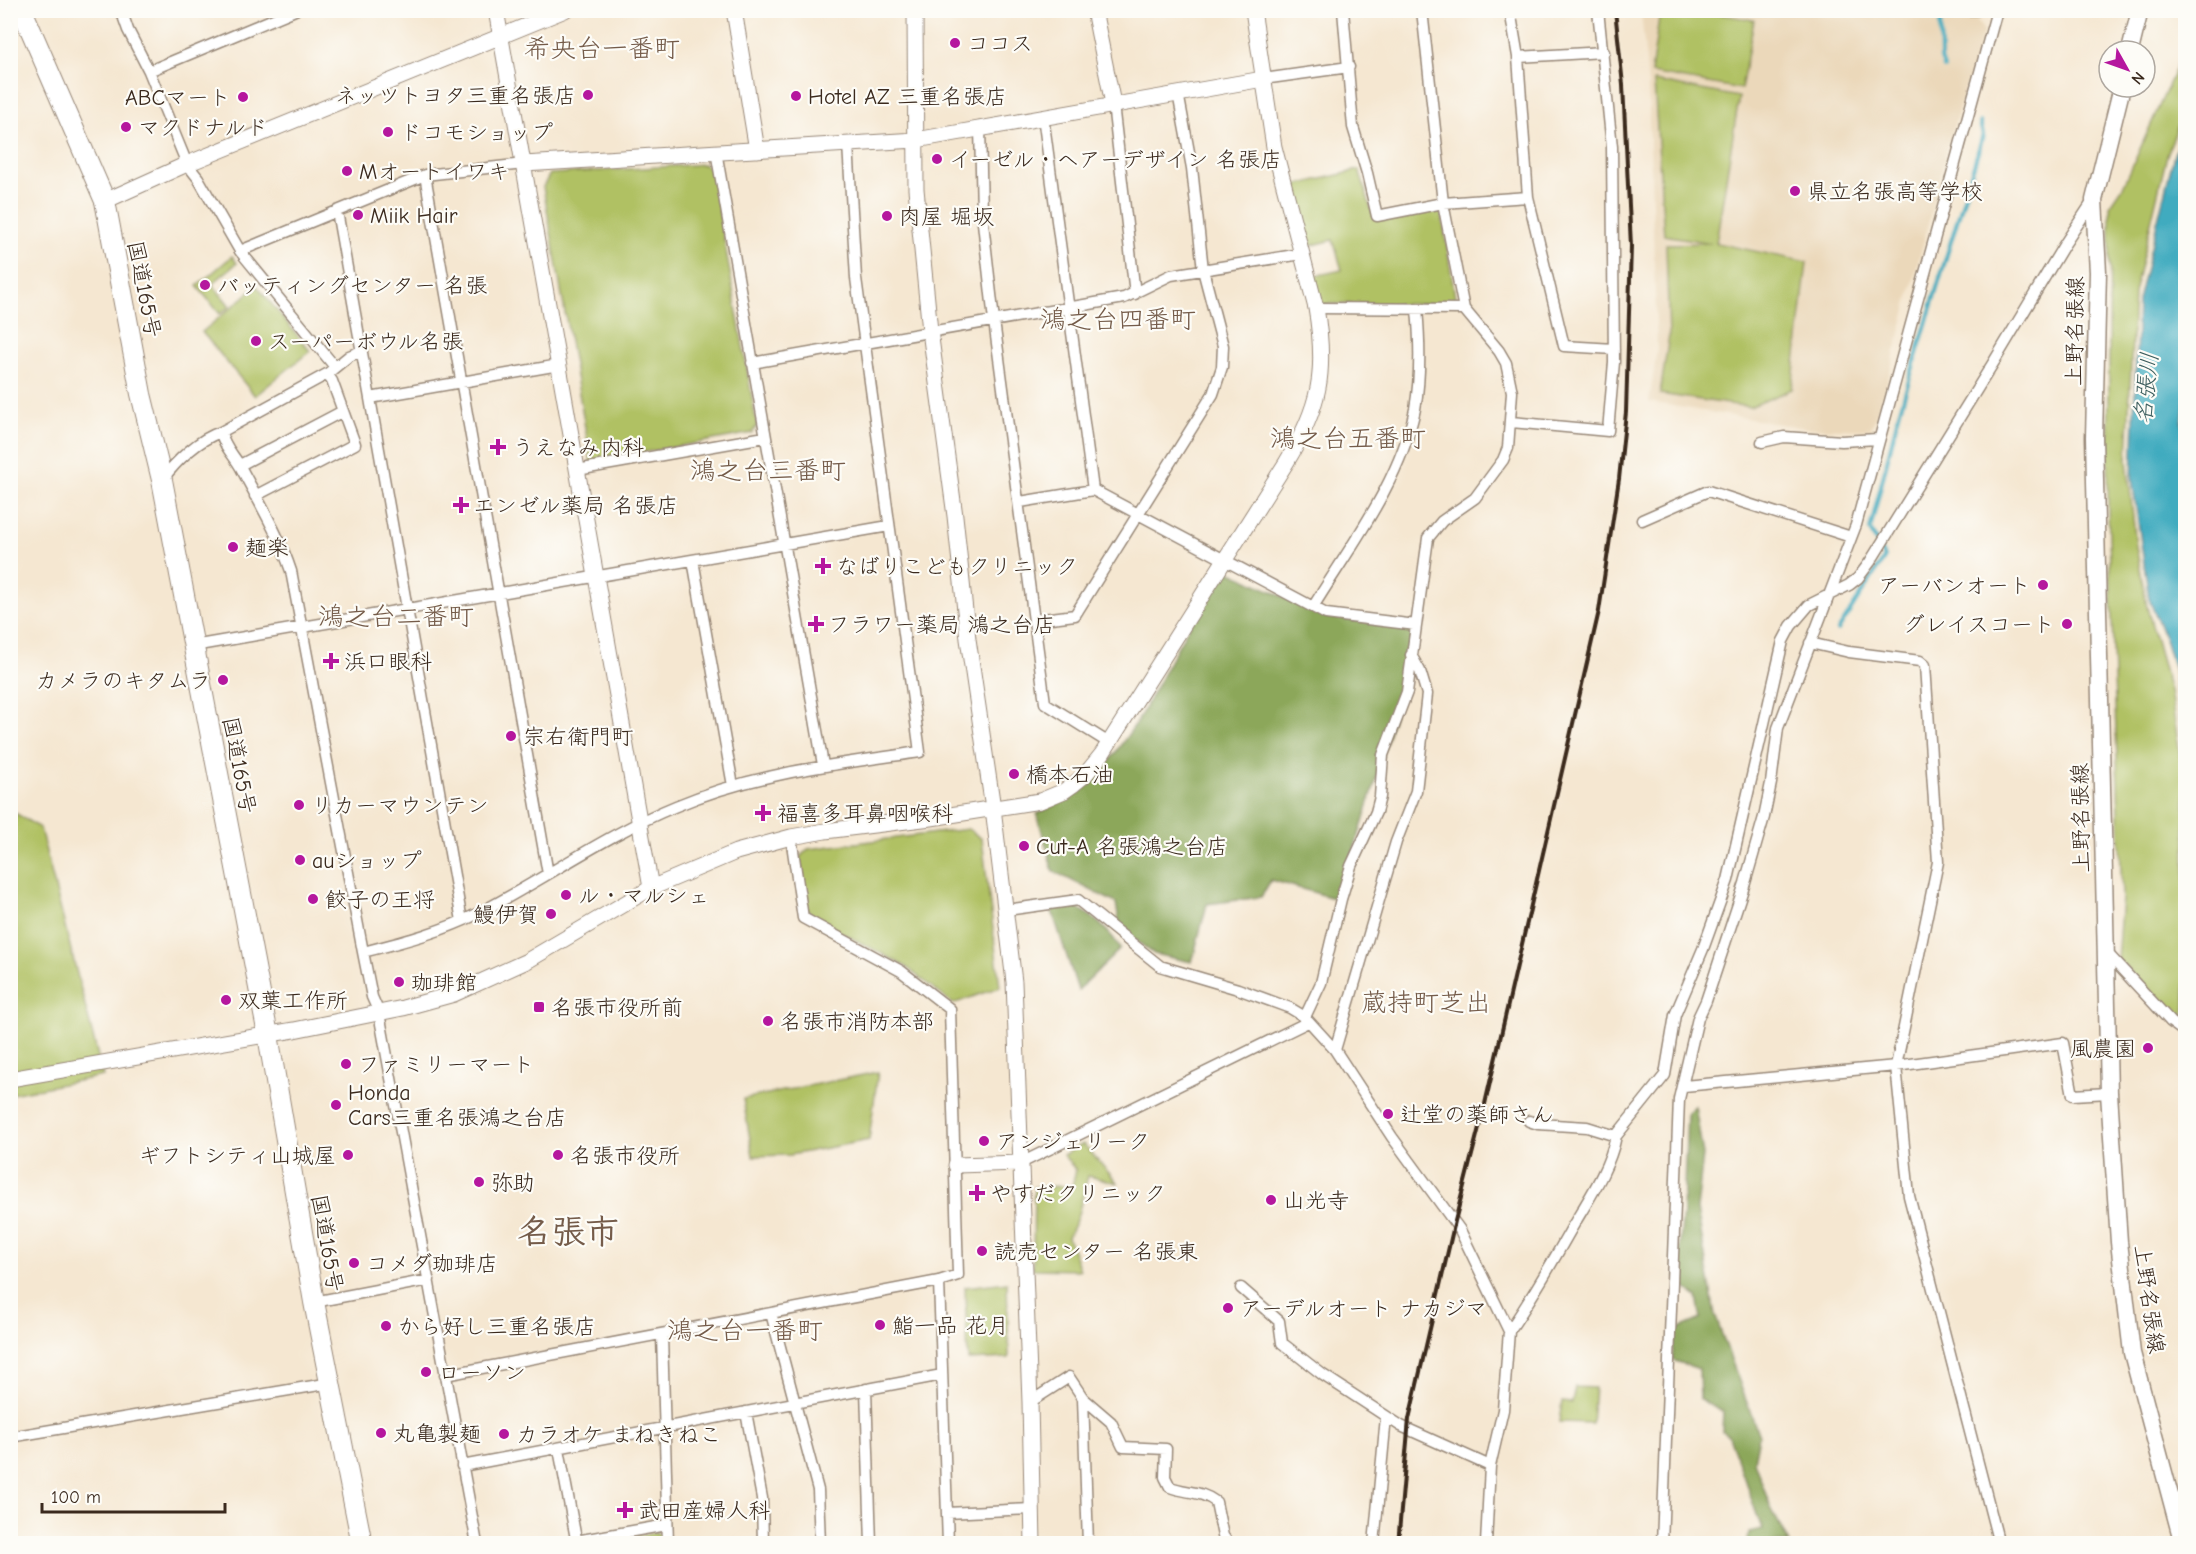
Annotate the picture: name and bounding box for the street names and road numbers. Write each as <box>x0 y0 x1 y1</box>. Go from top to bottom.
street label: 国道165号 <box>122 238 166 340</box>
street label: 上野名張線 <box>2061 276 2089 386</box>
street label: 国道165号 <box>217 714 261 816</box>
street label: 上野名張線 <box>2067 763 2095 873</box>
street label: 国道165号 <box>306 1192 348 1294</box>
street label: 上野名張線 <box>2128 1243 2170 1355</box>

